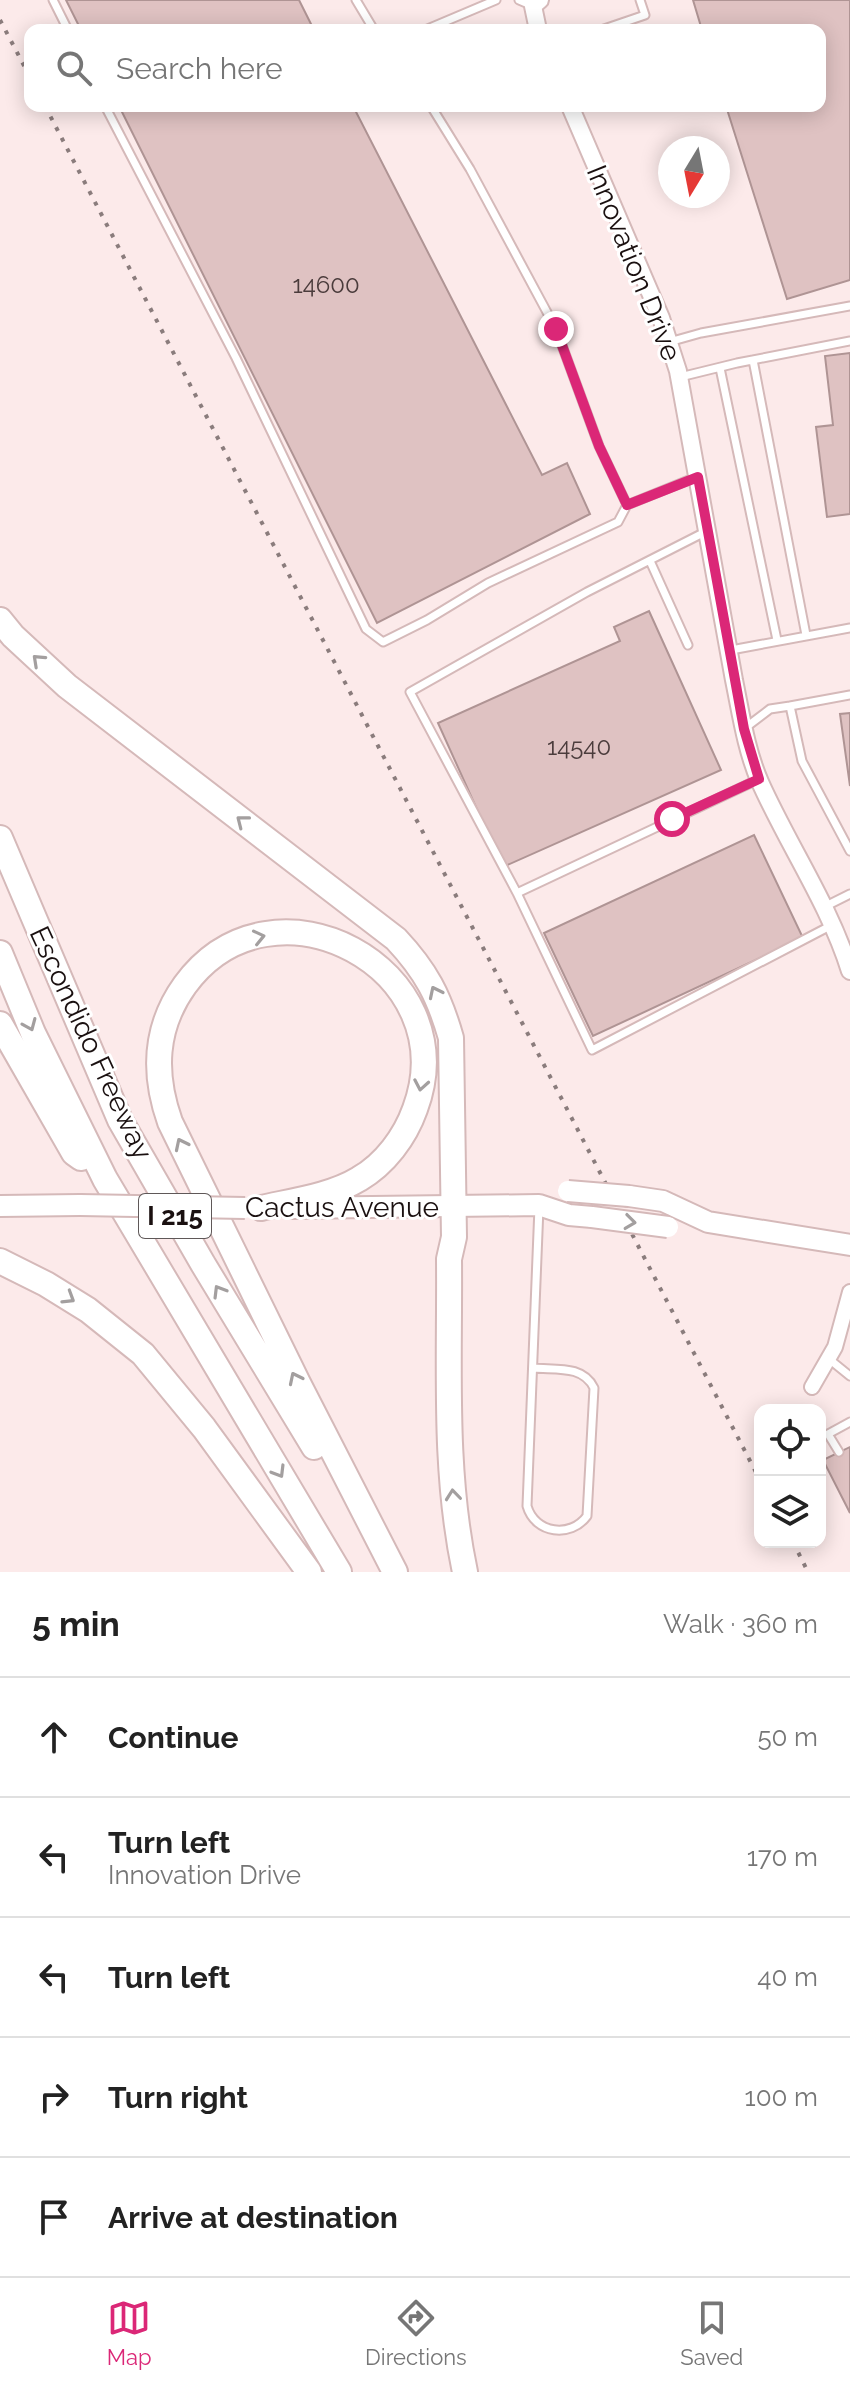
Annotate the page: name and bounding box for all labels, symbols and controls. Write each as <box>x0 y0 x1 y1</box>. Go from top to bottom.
search box <box>24 24 826 112</box>
icon: search <box>52 46 96 90</box>
text: Search here <box>116 51 283 86</box>
north arrow <box>658 136 730 208</box>
street label: Innovation Drive <box>580 160 688 366</box>
house number: 14600 <box>292 270 360 299</box>
route end <box>538 311 574 347</box>
one-way arrow <box>33 656 48 670</box>
house number: 14540 <box>547 732 611 761</box>
route start <box>654 801 690 837</box>
one-way arrow <box>236 817 251 831</box>
street label: Escondido Freeway <box>23 921 159 1165</box>
one-way arrow <box>252 929 266 946</box>
one-way arrow <box>429 986 445 1001</box>
one-way arrow <box>21 1017 37 1031</box>
one-way arrow <box>413 1078 430 1092</box>
one-way arrow <box>175 1138 191 1153</box>
street label: Cactus Avenue <box>245 1191 439 1224</box>
road number: I 215 <box>139 1194 211 1238</box>
one-way arrow <box>623 1213 637 1230</box>
one-way arrow <box>213 1285 229 1300</box>
one-way arrow <box>60 1288 74 1303</box>
one-way arrow <box>289 1371 305 1386</box>
map controls <box>754 1404 826 1548</box>
button: locate <box>754 1404 826 1476</box>
one-way arrow <box>269 1463 285 1478</box>
button: layers <box>754 1476 826 1548</box>
one-way arrow <box>444 1488 461 1501</box>
text: 5 min <box>32 1604 120 1644</box>
text: Walk · 360 m <box>663 1609 818 1639</box>
icon: ahead <box>32 1715 76 1759</box>
text: Continue <box>108 1720 239 1755</box>
text: 50 m <box>757 1722 818 1752</box>
text: Turn left <box>108 1825 230 1860</box>
icon: left <box>32 1835 76 1879</box>
text: 170 m <box>747 1842 818 1872</box>
text: Innovation Drive <box>108 1860 301 1890</box>
icon: left <box>32 1955 76 1999</box>
text: Turn left <box>108 1960 230 1995</box>
text: 40 m <box>757 1962 818 1992</box>
icon: right <box>32 2075 76 2119</box>
text: Turn right <box>108 2080 248 2115</box>
text: 100 m <box>745 2082 818 2112</box>
icon: arrive <box>32 2195 76 2239</box>
text: Arrive at destination <box>108 2200 398 2235</box>
tab: Map <box>107 2296 152 2370</box>
tab: Directions <box>365 2296 467 2370</box>
tab: Saved <box>680 2296 743 2370</box>

